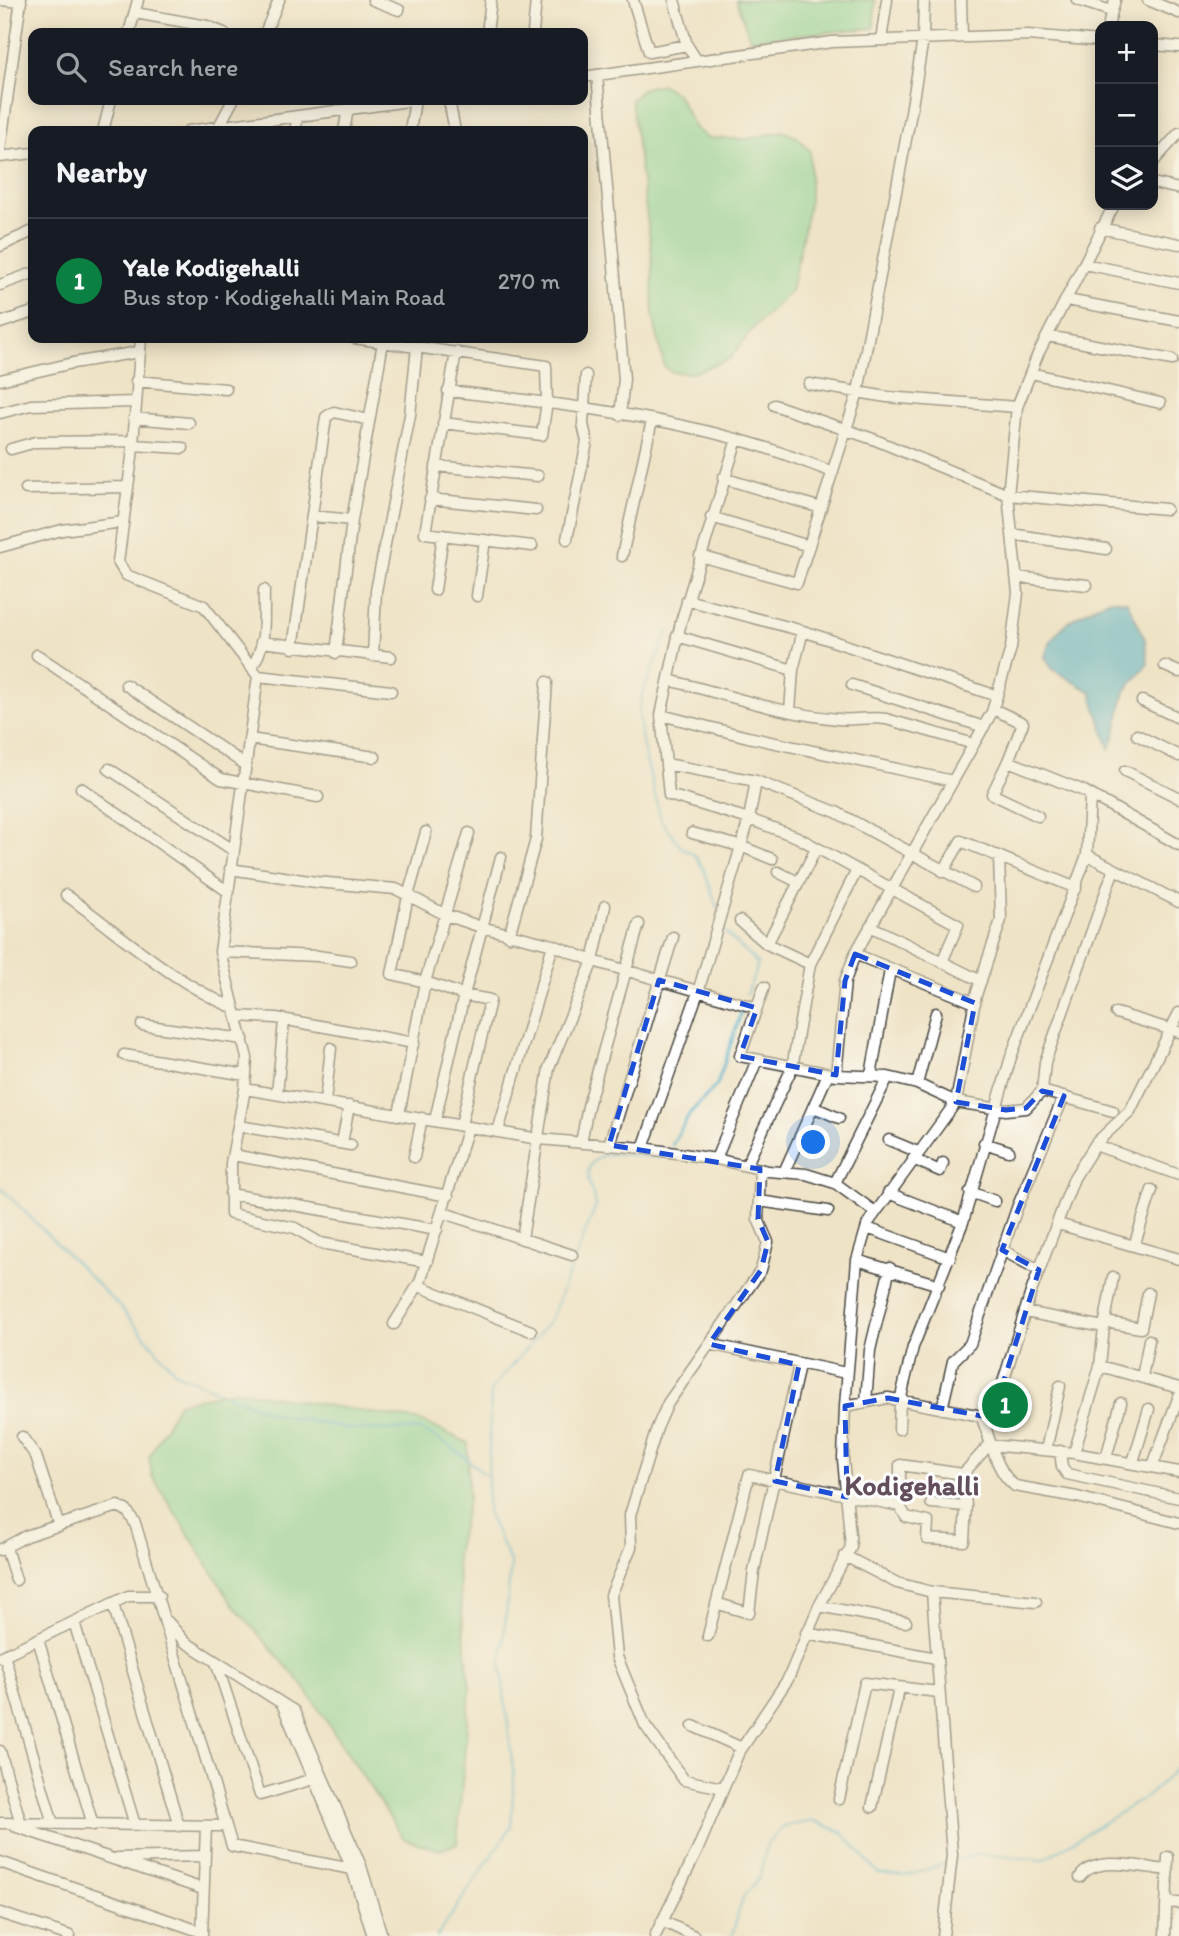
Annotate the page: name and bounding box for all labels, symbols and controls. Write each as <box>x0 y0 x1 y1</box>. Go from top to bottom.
map controls <box>1095 21 1158 210</box>
button: + <box>1095 21 1158 84</box>
search box <box>28 28 588 105</box>
icon: search <box>52 48 90 86</box>
text: Search here <box>108 51 238 83</box>
button: − <box>1095 84 1158 147</box>
button: layers <box>1095 147 1158 210</box>
text: Nearby <box>56 153 147 190</box>
text: Yale Kodigehalli <box>123 251 300 283</box>
text: 1 <box>74 267 84 295</box>
text: 270 m <box>498 267 560 295</box>
text: Bus stop · Kodigehalli Main Road <box>123 283 445 311</box>
your location <box>796 1125 830 1159</box>
pin: 1 <box>982 1379 1028 1431</box>
district label: Kodigehalli <box>845 1468 979 1502</box>

